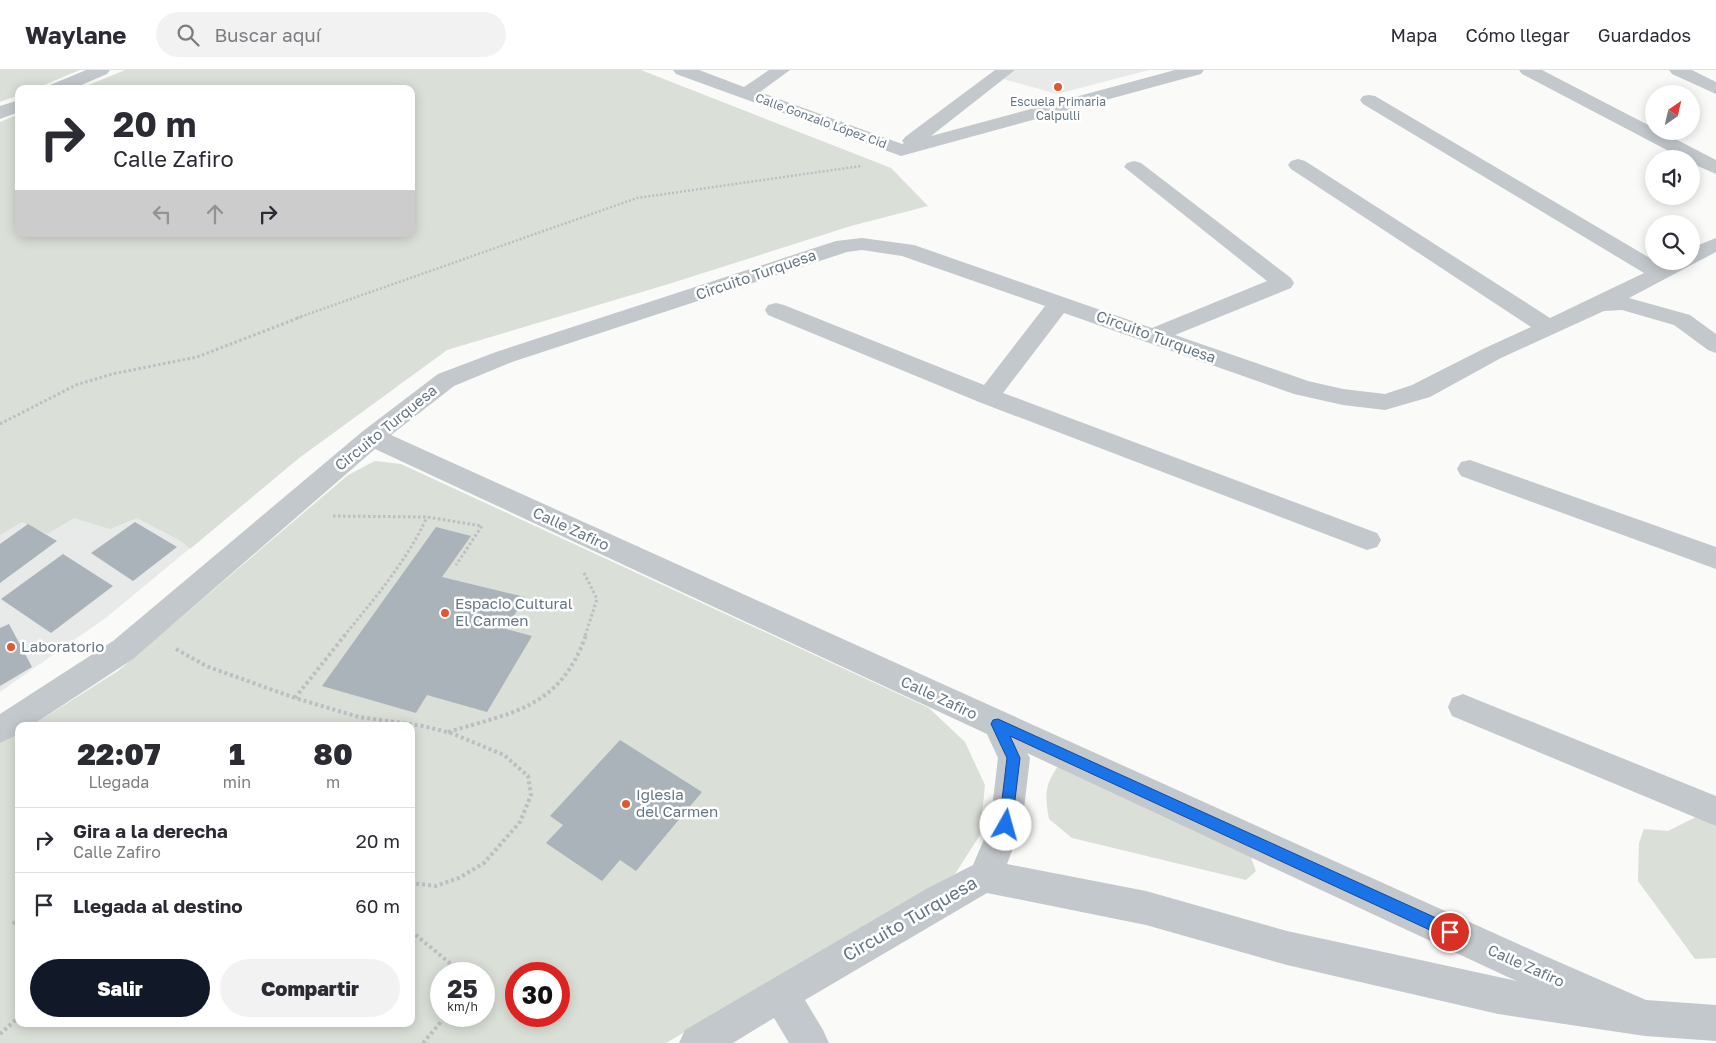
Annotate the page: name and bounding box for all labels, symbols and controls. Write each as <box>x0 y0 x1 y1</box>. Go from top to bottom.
search box <box>156 12 506 57</box>
text: Waylane <box>25 20 126 49</box>
icon: search <box>174 21 202 49</box>
text: Buscar aquí <box>214 23 321 46</box>
text: Mapa <box>1391 24 1437 46</box>
text: Cómo llegar <box>1465 24 1570 46</box>
text: Guardados <box>1598 24 1691 46</box>
marker: Escuela Primaria Calpulli <box>1052 81 1064 93</box>
north arrow <box>1645 85 1700 140</box>
map controls <box>1645 85 1700 270</box>
street label: Calle Gonzalo López Cid <box>754 90 889 151</box>
place label: Escuela Primaria Calpulli <box>1010 94 1106 123</box>
text: 20 m <box>113 103 196 145</box>
icon: right <box>30 105 95 170</box>
text: Calle Zafiro <box>113 145 234 172</box>
button: sound <box>1645 150 1700 205</box>
icon: left <box>148 200 176 228</box>
icon: ahead <box>201 200 229 228</box>
icon: right <box>254 200 282 228</box>
button: search <box>1645 215 1700 270</box>
street label: Circuito Turquesa <box>693 245 818 303</box>
street label: Circuito Turquesa <box>1094 306 1219 366</box>
street label: Circuito Turquesa <box>331 381 440 474</box>
street label: Calle Zafiro <box>530 503 612 554</box>
place label: Espacio Cultural El Carmen <box>455 594 573 629</box>
marker: Espacio Cultural El Carmen <box>439 607 451 619</box>
place label: Laboratorio <box>21 637 104 655</box>
marker: Laboratorio <box>5 641 17 653</box>
street label: Calle Zafiro <box>898 672 980 723</box>
text: 22:07 <box>77 736 161 772</box>
text: 1 <box>229 736 245 772</box>
text: 80 <box>313 736 353 772</box>
text: Llegada <box>88 772 149 792</box>
text: min <box>223 772 251 792</box>
text: m <box>326 772 340 792</box>
place label: Iglesia del Carmen <box>636 785 718 820</box>
marker: Iglesia del Carmen <box>620 798 632 810</box>
position arrow <box>979 798 1031 850</box>
text: Gira a la derecha <box>73 819 228 842</box>
icon: right <box>30 826 58 854</box>
text: 20 m <box>356 829 400 852</box>
text: Calle Zafiro <box>73 842 161 862</box>
street label: Circuito Turquesa <box>838 871 981 965</box>
icon: arrive <box>30 891 58 919</box>
text: Llegada al destino <box>73 894 243 917</box>
text: 60 m <box>355 894 400 917</box>
pin <box>1429 911 1471 953</box>
icon: arrive <box>1436 918 1464 946</box>
street label: Calle Zafiro <box>1485 940 1568 990</box>
button: Salir <box>30 959 210 1017</box>
button: Compartir <box>220 959 400 1017</box>
speed limit sign: 30 <box>505 962 570 1027</box>
text: 25 <box>447 973 478 1004</box>
text: km/h <box>447 999 478 1014</box>

